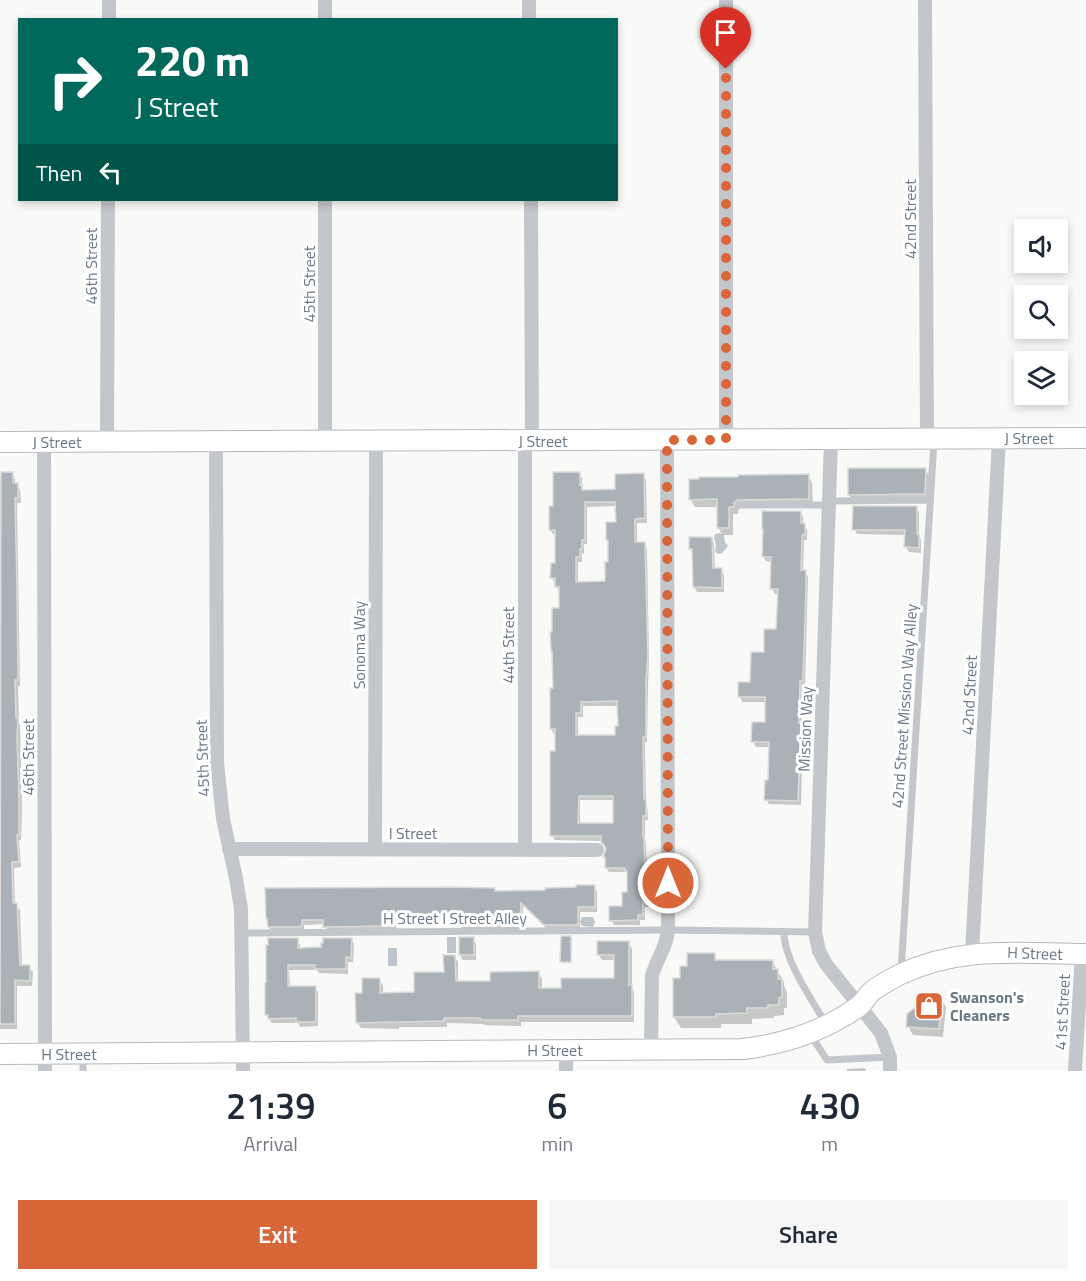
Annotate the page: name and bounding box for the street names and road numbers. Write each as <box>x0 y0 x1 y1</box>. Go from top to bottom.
street label: 42nd Street <box>898 179 922 259</box>
street label: 46th Street <box>79 227 103 304</box>
street label: 45th Street <box>297 245 321 322</box>
street label: J Street <box>1004 426 1054 450</box>
street label: J Street <box>518 429 568 453</box>
street label: J Street <box>32 430 82 454</box>
street label: Sonoma Way <box>347 600 371 689</box>
street label: 42nd Street Mission Way Alley <box>885 603 923 809</box>
street label: 44th Street <box>496 606 520 683</box>
street label: 42nd Street <box>955 654 983 735</box>
street label: Mission Way <box>792 686 818 772</box>
street label: 46th Street <box>16 718 40 795</box>
street label: 45th Street <box>189 719 215 797</box>
street label: I Street <box>389 821 438 845</box>
street label: H Street I Street Alley <box>383 906 527 930</box>
street label: H Street <box>1007 940 1064 966</box>
street label: 41st Street <box>1048 973 1076 1050</box>
street label: H Street <box>527 1038 583 1062</box>
street label: H Street <box>41 1042 97 1066</box>

